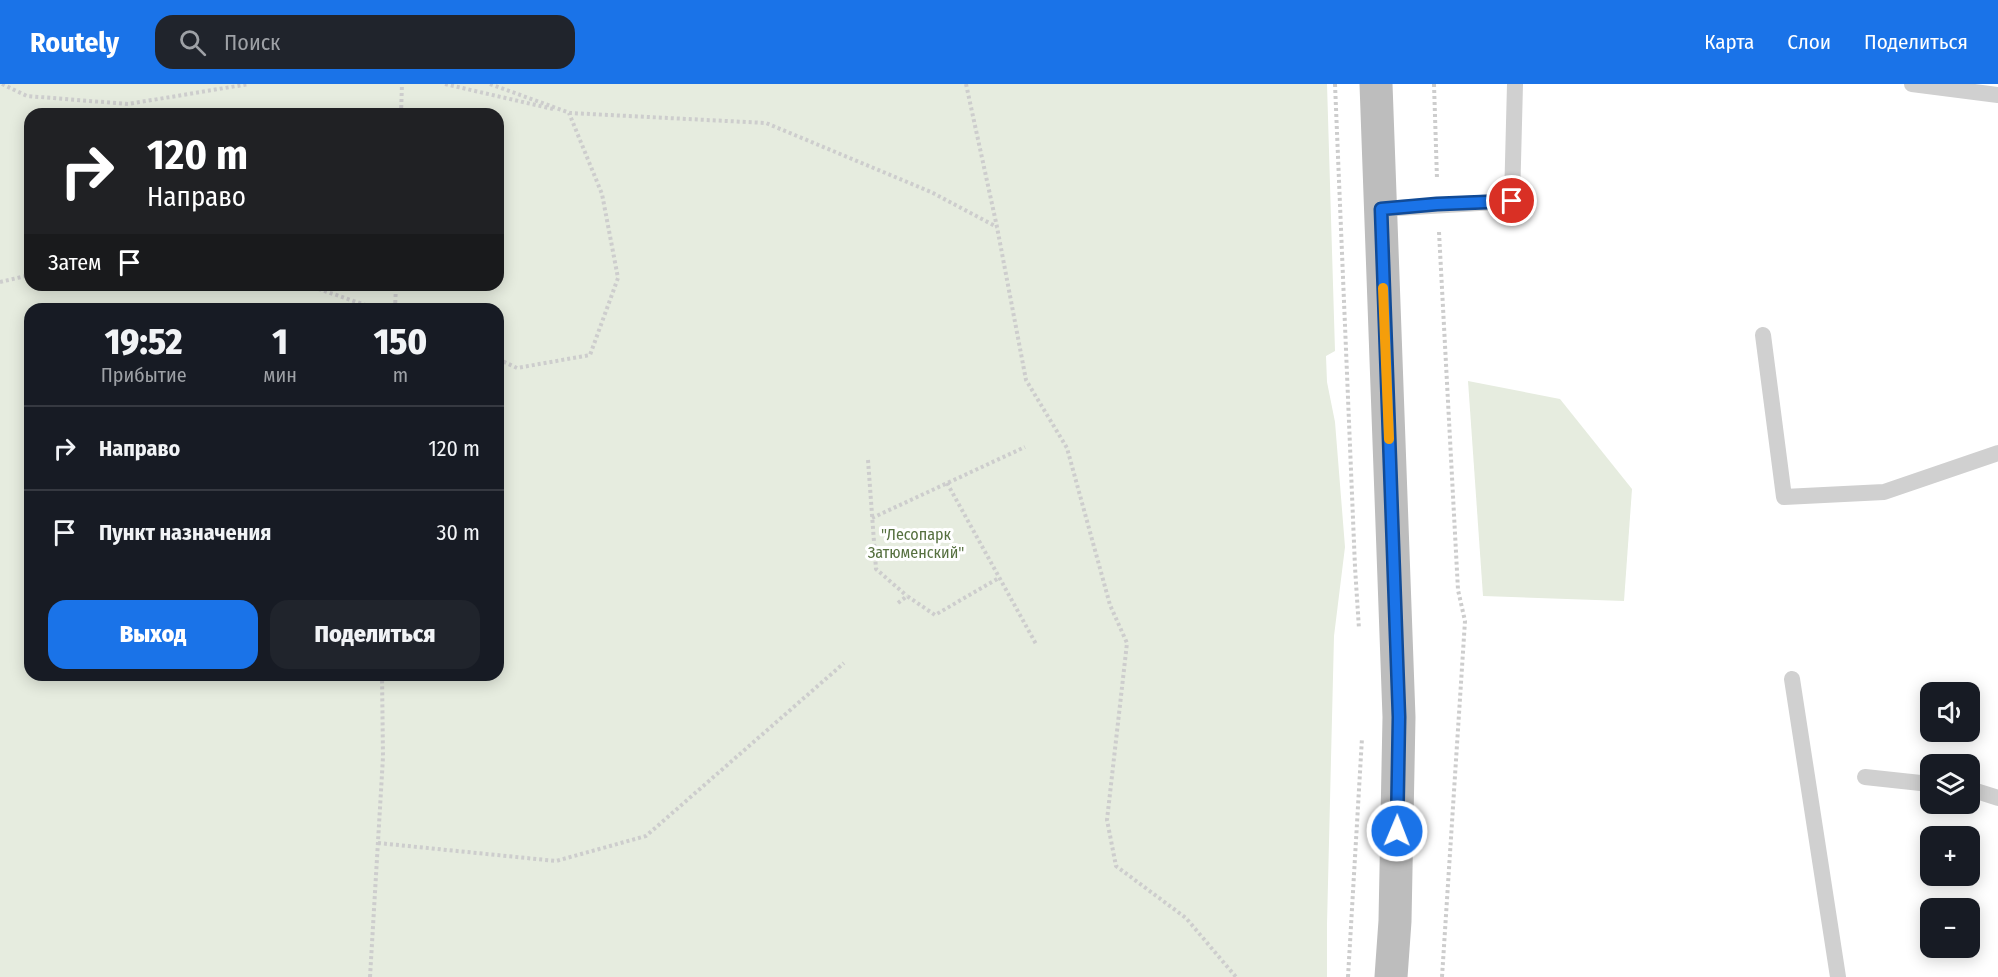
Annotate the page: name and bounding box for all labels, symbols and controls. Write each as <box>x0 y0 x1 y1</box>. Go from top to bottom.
search box <box>155 15 575 69</box>
text: Routely <box>30 26 119 59</box>
icon: search <box>176 26 209 59</box>
text: Поиск <box>224 29 280 56</box>
text: Карта <box>1704 29 1754 55</box>
text: Слои <box>1787 29 1831 55</box>
text: Поделиться <box>1864 29 1968 55</box>
text: 120 m <box>147 130 248 180</box>
icon: right <box>48 132 126 210</box>
pin <box>1486 175 1537 226</box>
text: Направо <box>147 181 246 213</box>
icon: arrive <box>1495 184 1528 217</box>
icon: arrive <box>113 246 146 279</box>
text: Затем <box>48 249 101 276</box>
text: 19:52 <box>105 320 183 364</box>
text: 1 <box>272 320 288 364</box>
text: 150 <box>374 320 427 364</box>
text: Прибытие <box>101 363 187 387</box>
text: мин <box>263 363 297 387</box>
text: m <box>393 363 408 387</box>
icon: right <box>48 432 81 465</box>
text: Направо <box>99 435 180 462</box>
text: 120 m <box>428 435 480 462</box>
icon: arrive <box>48 516 81 549</box>
text: Пункт назначения <box>99 519 271 546</box>
text: 30 m <box>437 519 480 546</box>
park label: "Лесопарк Затюменский" <box>868 525 964 562</box>
button: Выход <box>48 600 258 669</box>
button: Поделиться <box>270 600 480 669</box>
map controls <box>1920 682 1980 958</box>
button: sound <box>1920 682 1980 742</box>
button: layers <box>1920 754 1980 814</box>
position arrow <box>1365 799 1429 863</box>
button: + <box>1920 826 1980 886</box>
button: − <box>1920 898 1980 958</box>

